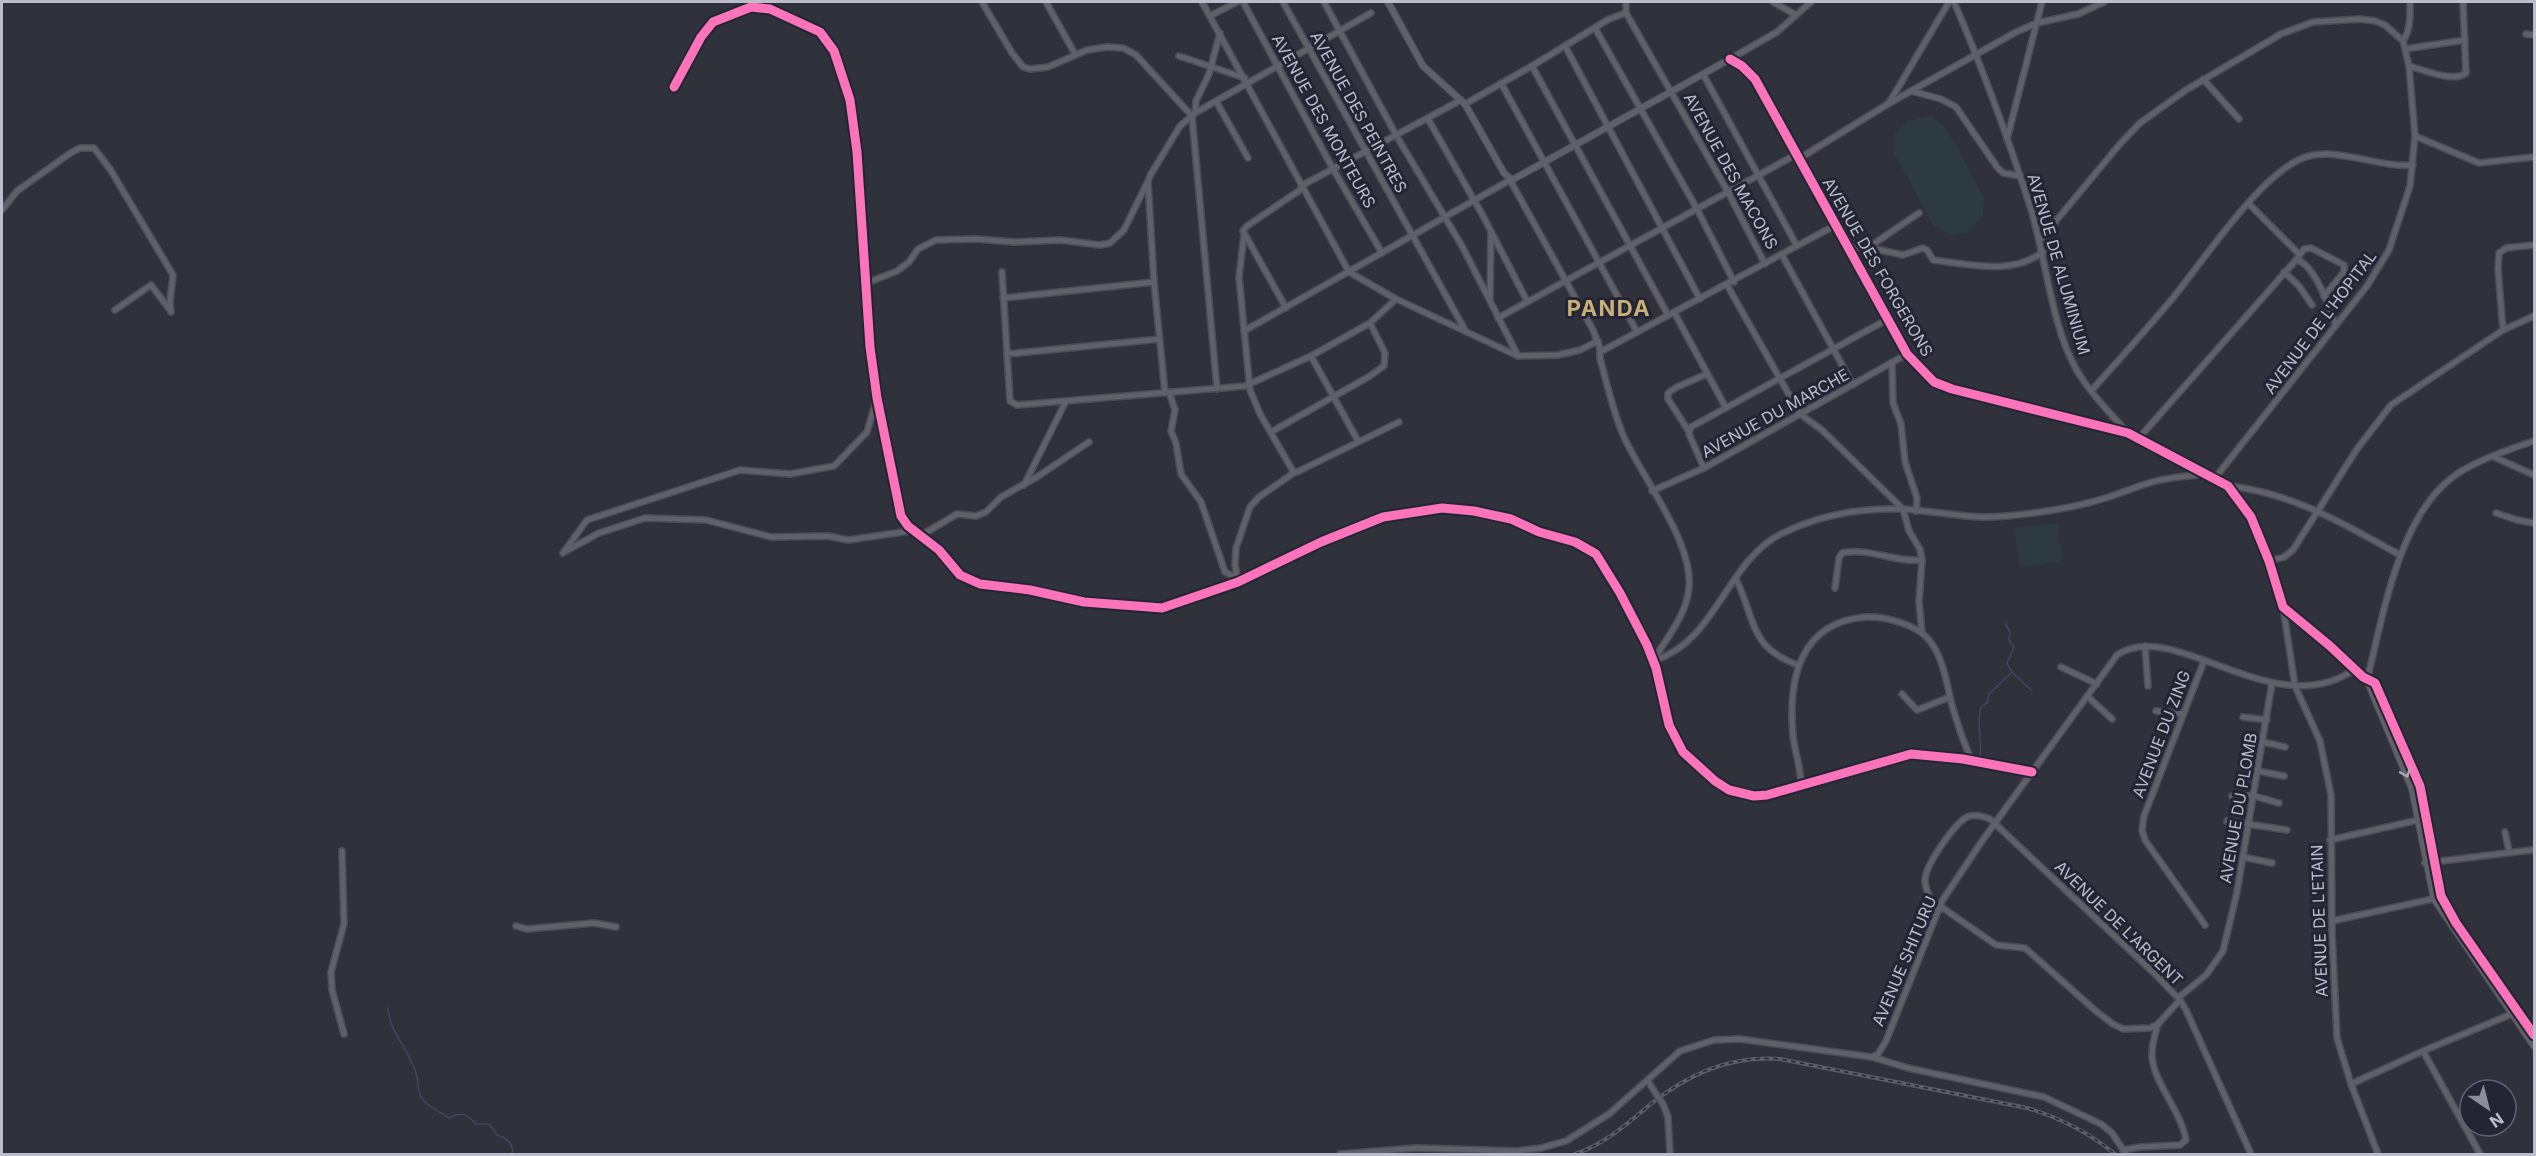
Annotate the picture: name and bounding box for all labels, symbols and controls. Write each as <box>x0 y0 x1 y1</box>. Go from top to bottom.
street label: AVENUE DES PEINTRES <box>1306 28 1412 196</box>
street label: AVENUE DES MONTEURS <box>1268 31 1380 211</box>
street label: AVENUE DES MACONS <box>1680 89 1782 253</box>
street label: AVENUE DE ALUMINIUM <box>2024 171 2094 357</box>
street label: AVENUE DES FORGERONS <box>1819 174 1937 360</box>
street label: AVENUE DE L'HOPITAL <box>2260 246 2380 398</box>
district label: PANDA <box>1567 295 1651 321</box>
street label: AVENUE DU MARCHE <box>1698 364 1852 462</box>
street label: AVENUE DU ZING <box>2127 667 2195 801</box>
street label: AVENUE DU PLOMB <box>2215 731 2261 885</box>
one-way arrow <box>2399 767 2411 778</box>
street label: AVENUE DE L'ETAIN <box>2306 844 2332 998</box>
street label: AVENUE DE L'ARGENT <box>2051 857 2187 989</box>
street label: AVENUE SHITURU <box>1868 893 1940 1029</box>
north arrow <box>2458 1078 2518 1138</box>
text: N <box>2486 1109 2507 1132</box>

